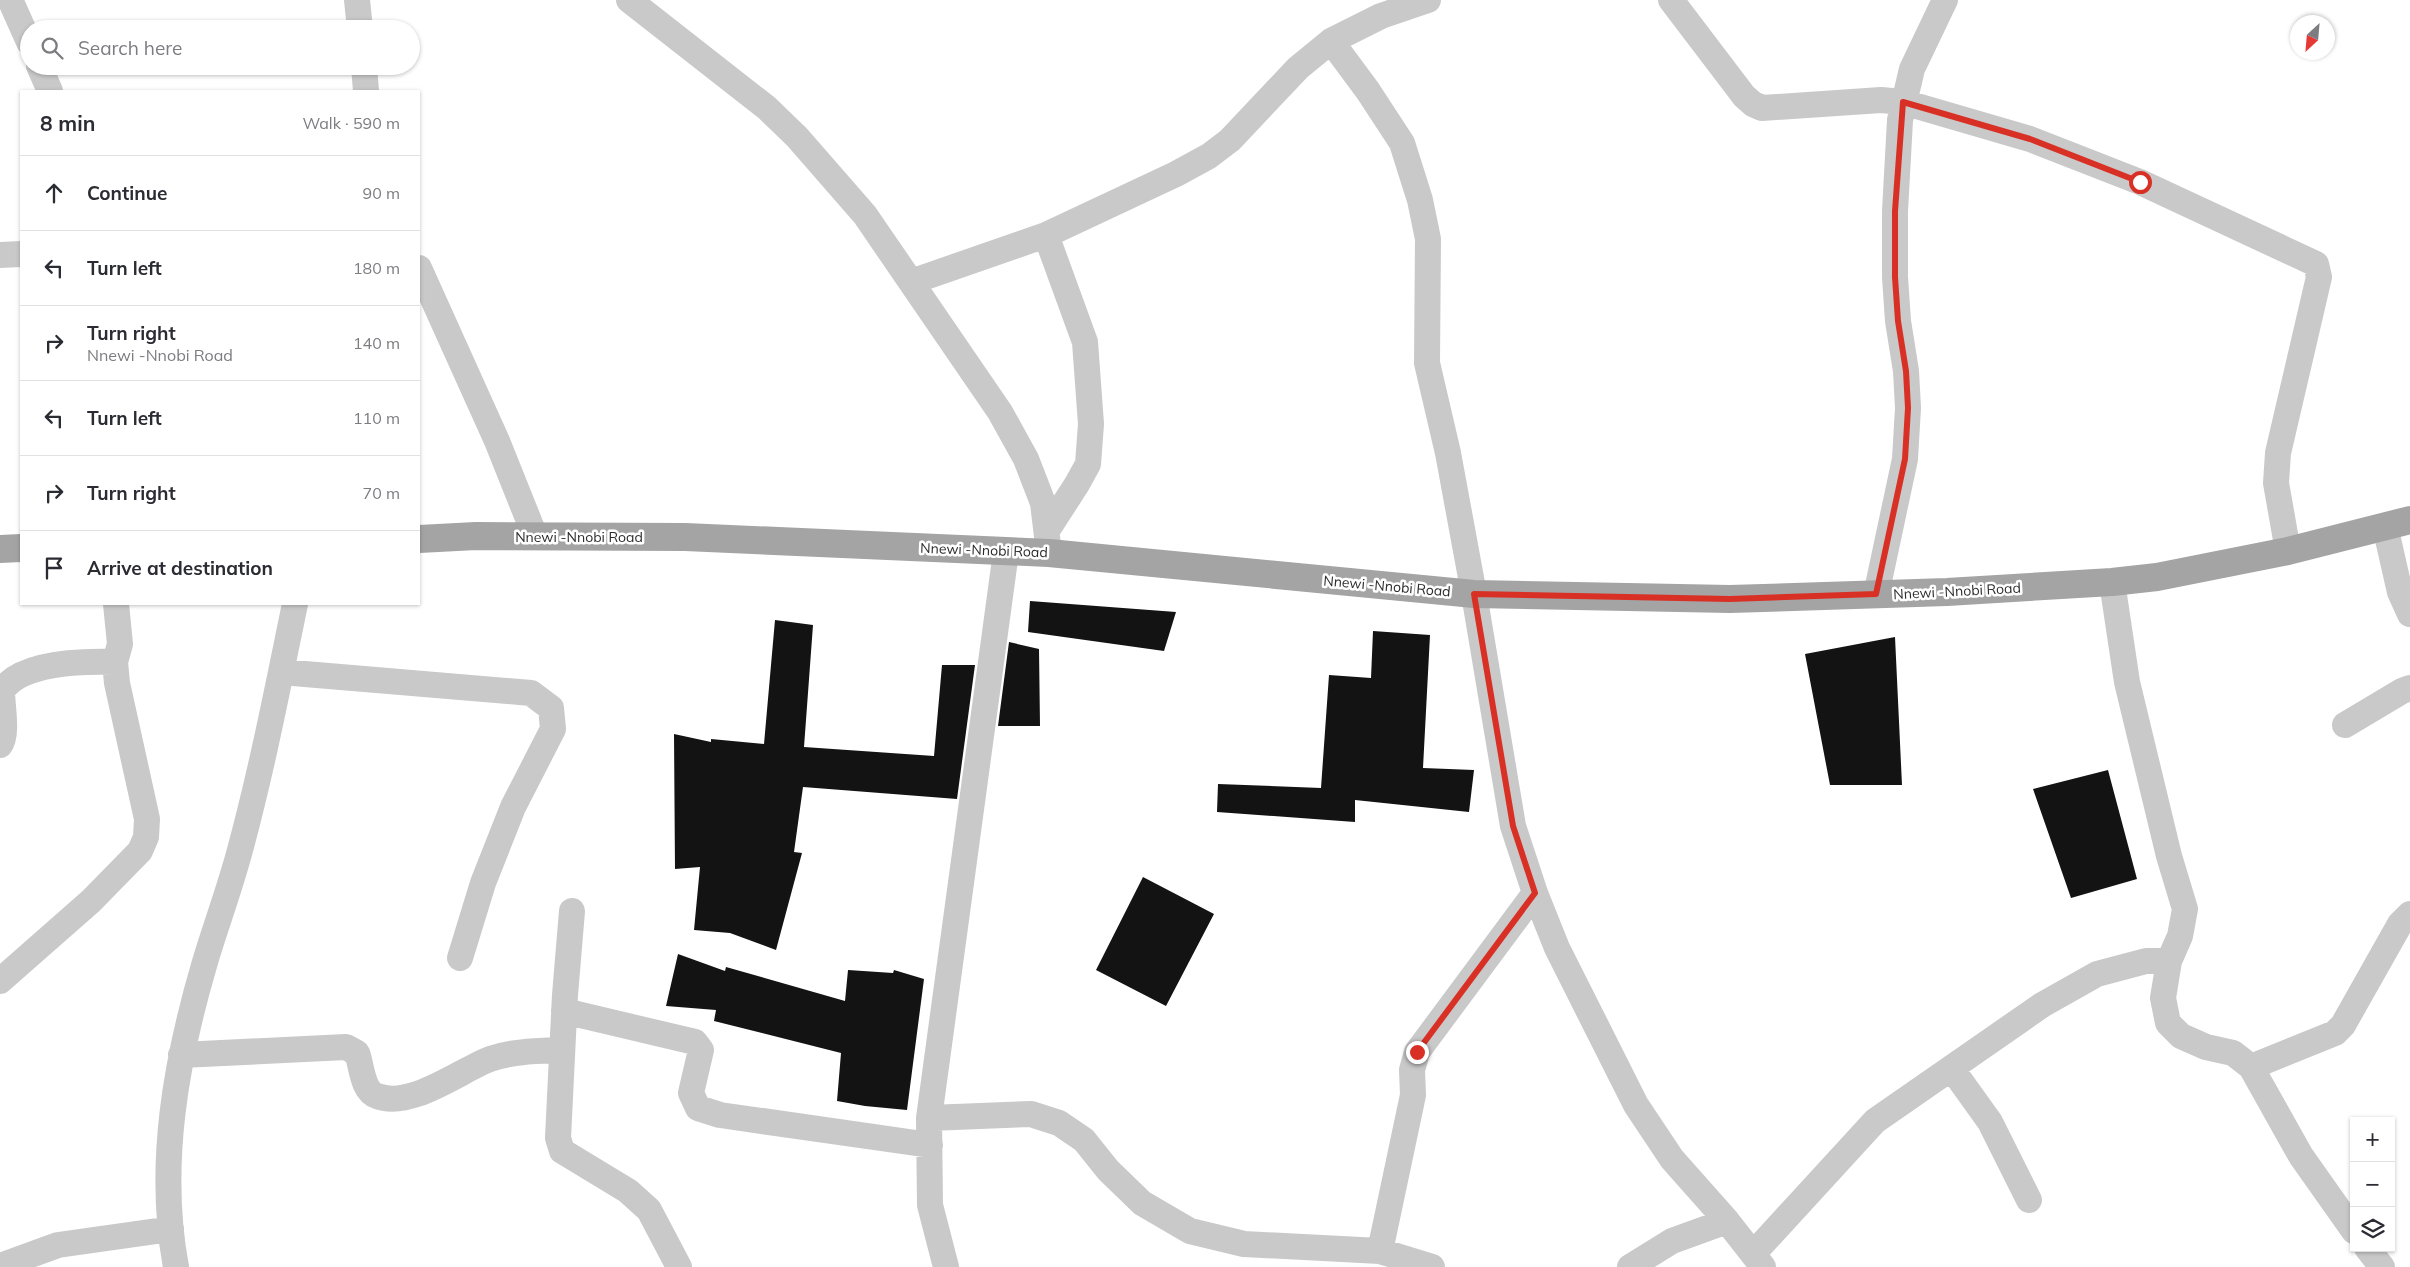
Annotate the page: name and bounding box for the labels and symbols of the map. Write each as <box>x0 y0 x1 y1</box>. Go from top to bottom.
north arrow <box>2290 15 2335 60</box>
route start <box>2129 171 2152 194</box>
street label: Nnewi -Nnobi Road <box>515 528 643 546</box>
street label: Nnewi -Nnobi Road <box>920 539 1048 561</box>
street label: Nnewi -Nnobi Road <box>1323 571 1451 601</box>
street label: Nnewi -Nnobi Road <box>1893 579 2021 603</box>
route end <box>1406 1041 1429 1064</box>

